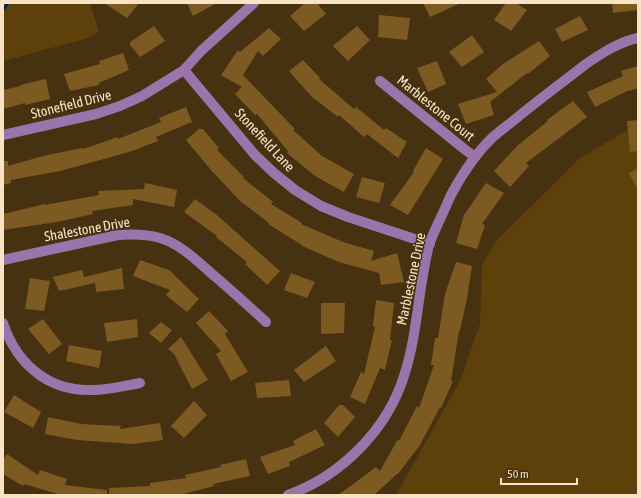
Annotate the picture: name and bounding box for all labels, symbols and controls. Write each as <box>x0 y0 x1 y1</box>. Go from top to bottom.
street label: Marblestone Court <box>394 72 478 144</box>
street label: Stonefield Drive <box>29 86 113 122</box>
street label: Stonefield Lane <box>232 105 298 175</box>
street label: Shalestone Drive <box>43 214 131 244</box>
street label: Marblestone Drive <box>393 231 429 327</box>
scale bar <box>501 460 577 486</box>
text: 50 m <box>507 467 529 481</box>

